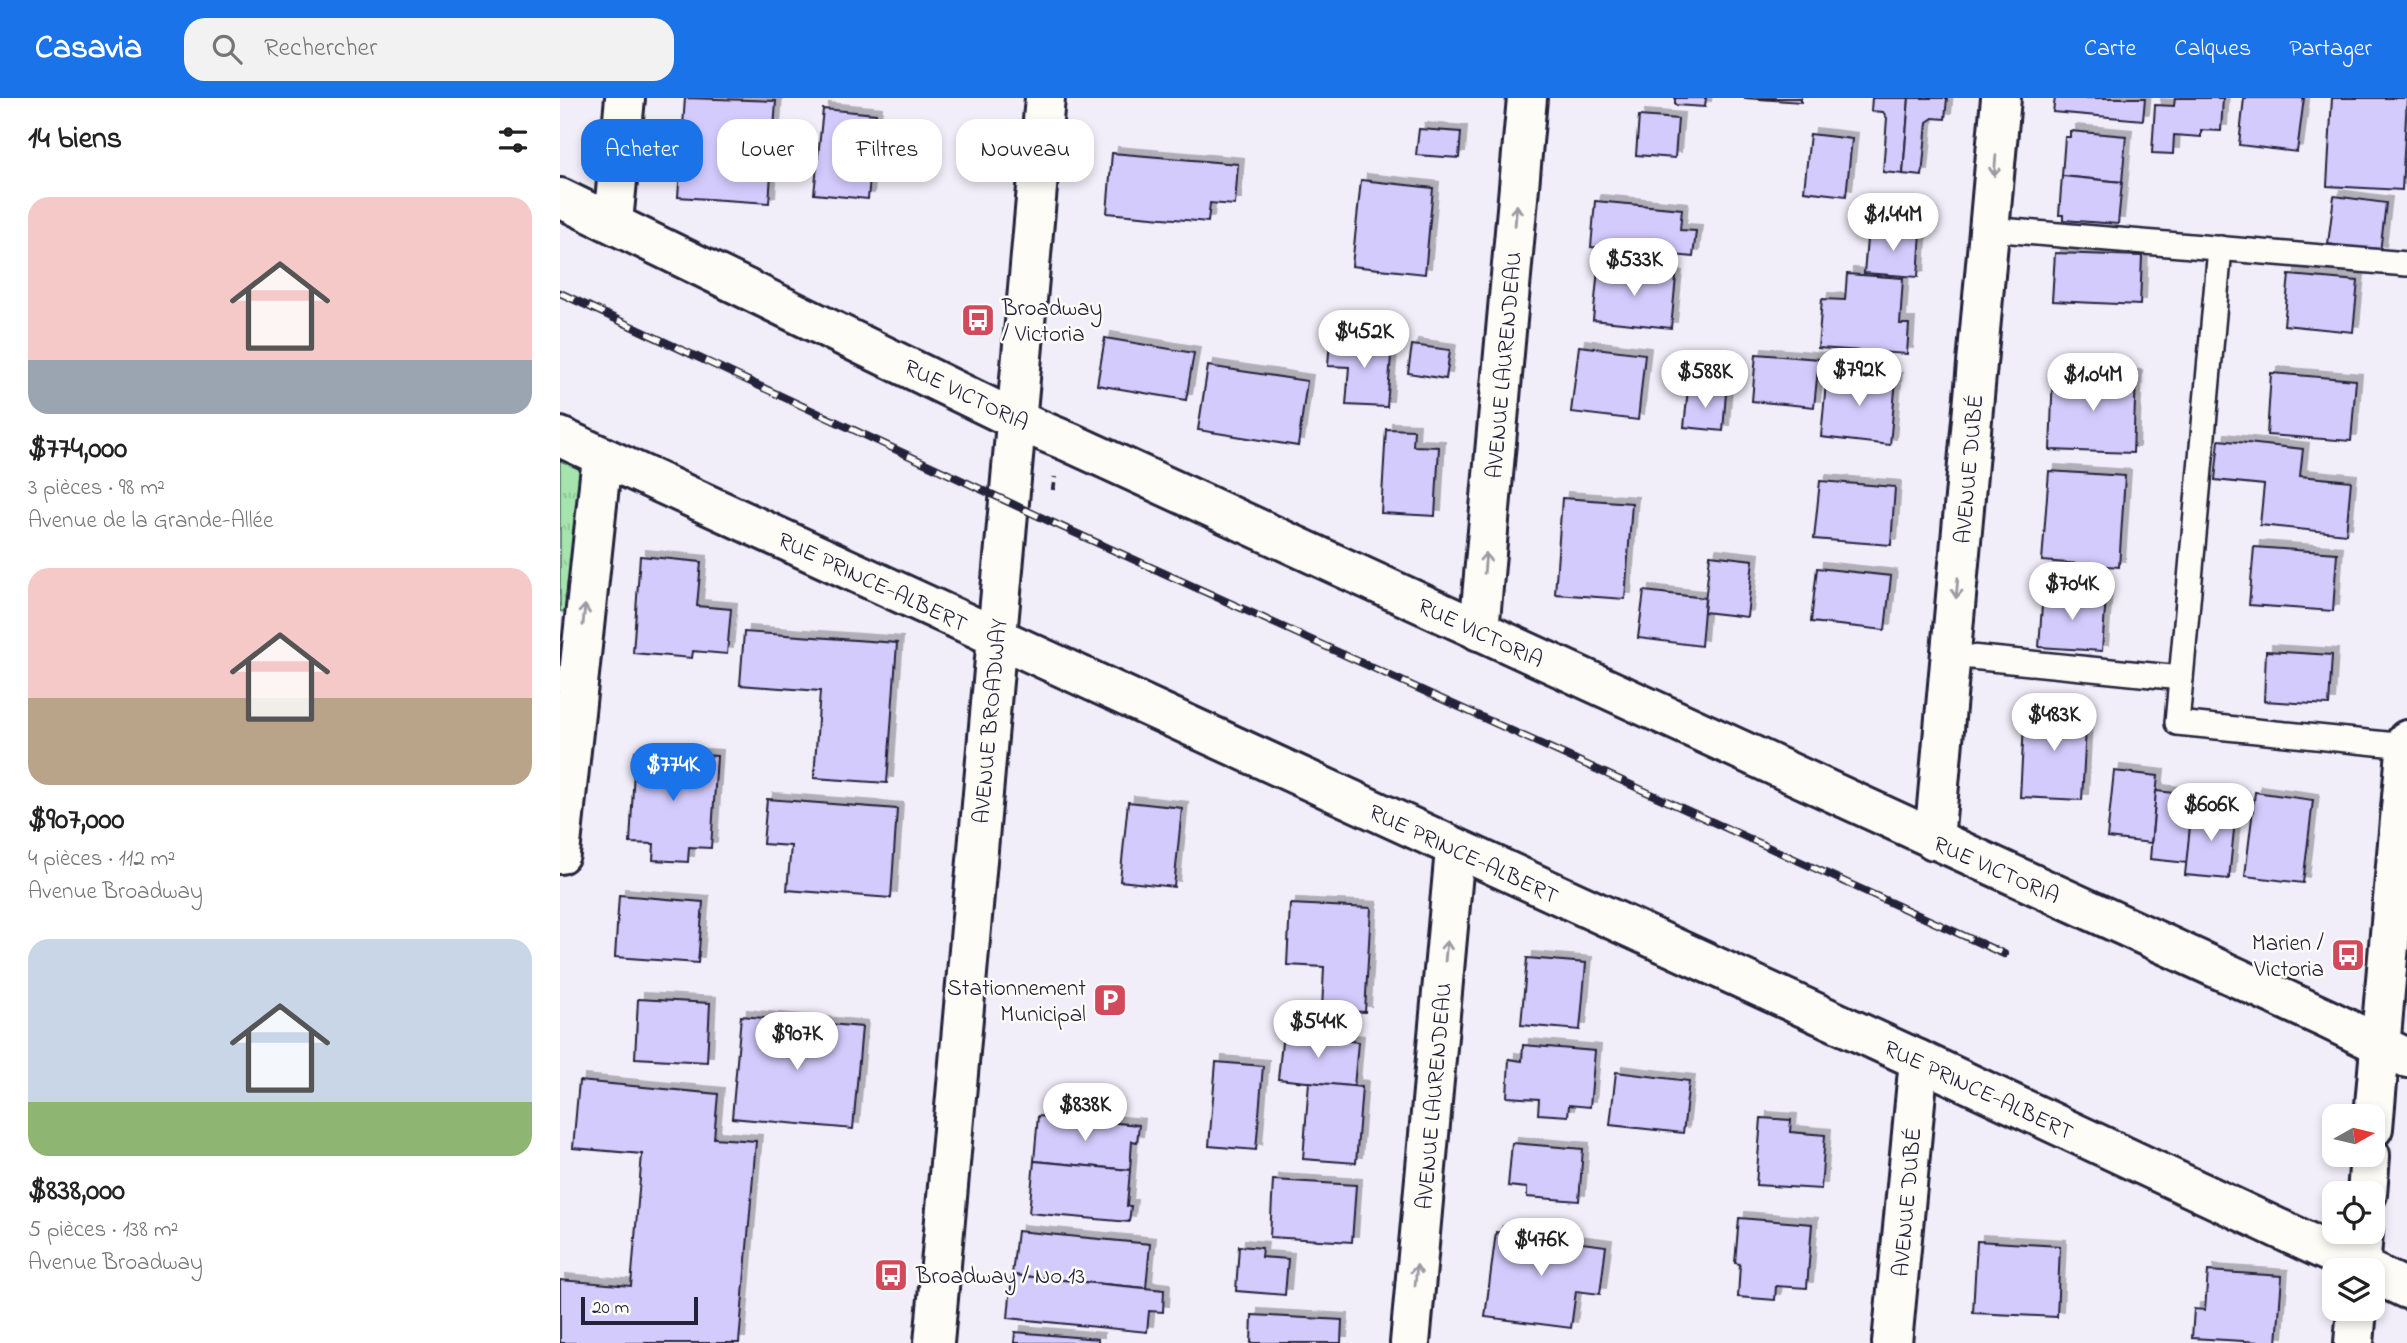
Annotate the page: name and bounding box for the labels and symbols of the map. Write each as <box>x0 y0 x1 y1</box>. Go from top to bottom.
one-way arrow <box>1988 154 2001 177</box>
pin: $1.44M <box>1836 194 1950 253</box>
one-way arrow <box>1510 204 1523 226</box>
pin: $533K <box>1585 238 1683 298</box>
street label: AVENUE LAURENDEAU <box>1479 250 1532 480</box>
place label: Broadway / Victoria <box>1001 293 1102 352</box>
bus stop icon: Broadway / Victoria <box>959 301 997 339</box>
pin: $452K <box>1315 310 1413 370</box>
pin: $792K <box>1810 348 1908 408</box>
pin: $588K <box>1656 350 1754 410</box>
street label: RUE VICTORIA <box>898 352 1034 441</box>
pin: $1.04M <box>2036 354 2150 413</box>
street label: AVENUE DUBÉ <box>1948 393 1993 545</box>
street label: RUE PRINCE-ALBERT <box>772 525 972 642</box>
one-way arrow <box>1479 552 1492 575</box>
pin: $704K <box>2023 562 2121 622</box>
one-way arrow <box>1950 576 1963 599</box>
street label: RUE VICTORIA <box>1412 591 1548 678</box>
one-way arrow <box>578 605 591 627</box>
street label: AVENUE BROADWAY <box>966 617 1017 825</box>
pin: $483K <box>2005 694 2103 753</box>
pin: $774K <box>624 744 722 803</box>
pin: $606K <box>2162 784 2260 843</box>
street label: RUE PRINCE-ALBERT <box>1363 797 1563 914</box>
street label: RUE VICTORIA <box>1928 829 2064 914</box>
place label: Marien / Victoria <box>2252 928 2324 987</box>
bus stop icon: Marien / Victoria <box>2329 936 2367 974</box>
one-way arrow <box>1440 940 1453 963</box>
place label: Stationnement Municipal <box>947 973 1086 1032</box>
parking icon: Stationnement Municipal <box>1091 981 1129 1019</box>
street label: AVENUE LAURENDEAU <box>1409 981 1462 1211</box>
pin: $544K <box>1269 1000 1367 1060</box>
pin: $907K <box>748 1012 846 1072</box>
street label: RUE PRINCE-ALBERT <box>1878 1033 2078 1150</box>
pin: $838K <box>1036 1084 1134 1143</box>
north arrow <box>2322 1104 2385 1167</box>
street label: AVENUE DUBÉ <box>1886 1126 1931 1278</box>
pin: $476K <box>1492 1218 1590 1278</box>
bus stop icon: Broadway / No 13 <box>872 1256 910 1294</box>
place label: Broadway / No 13 <box>915 1261 1085 1296</box>
one-way arrow <box>1410 1264 1423 1287</box>
scale bar <box>581 1294 698 1326</box>

